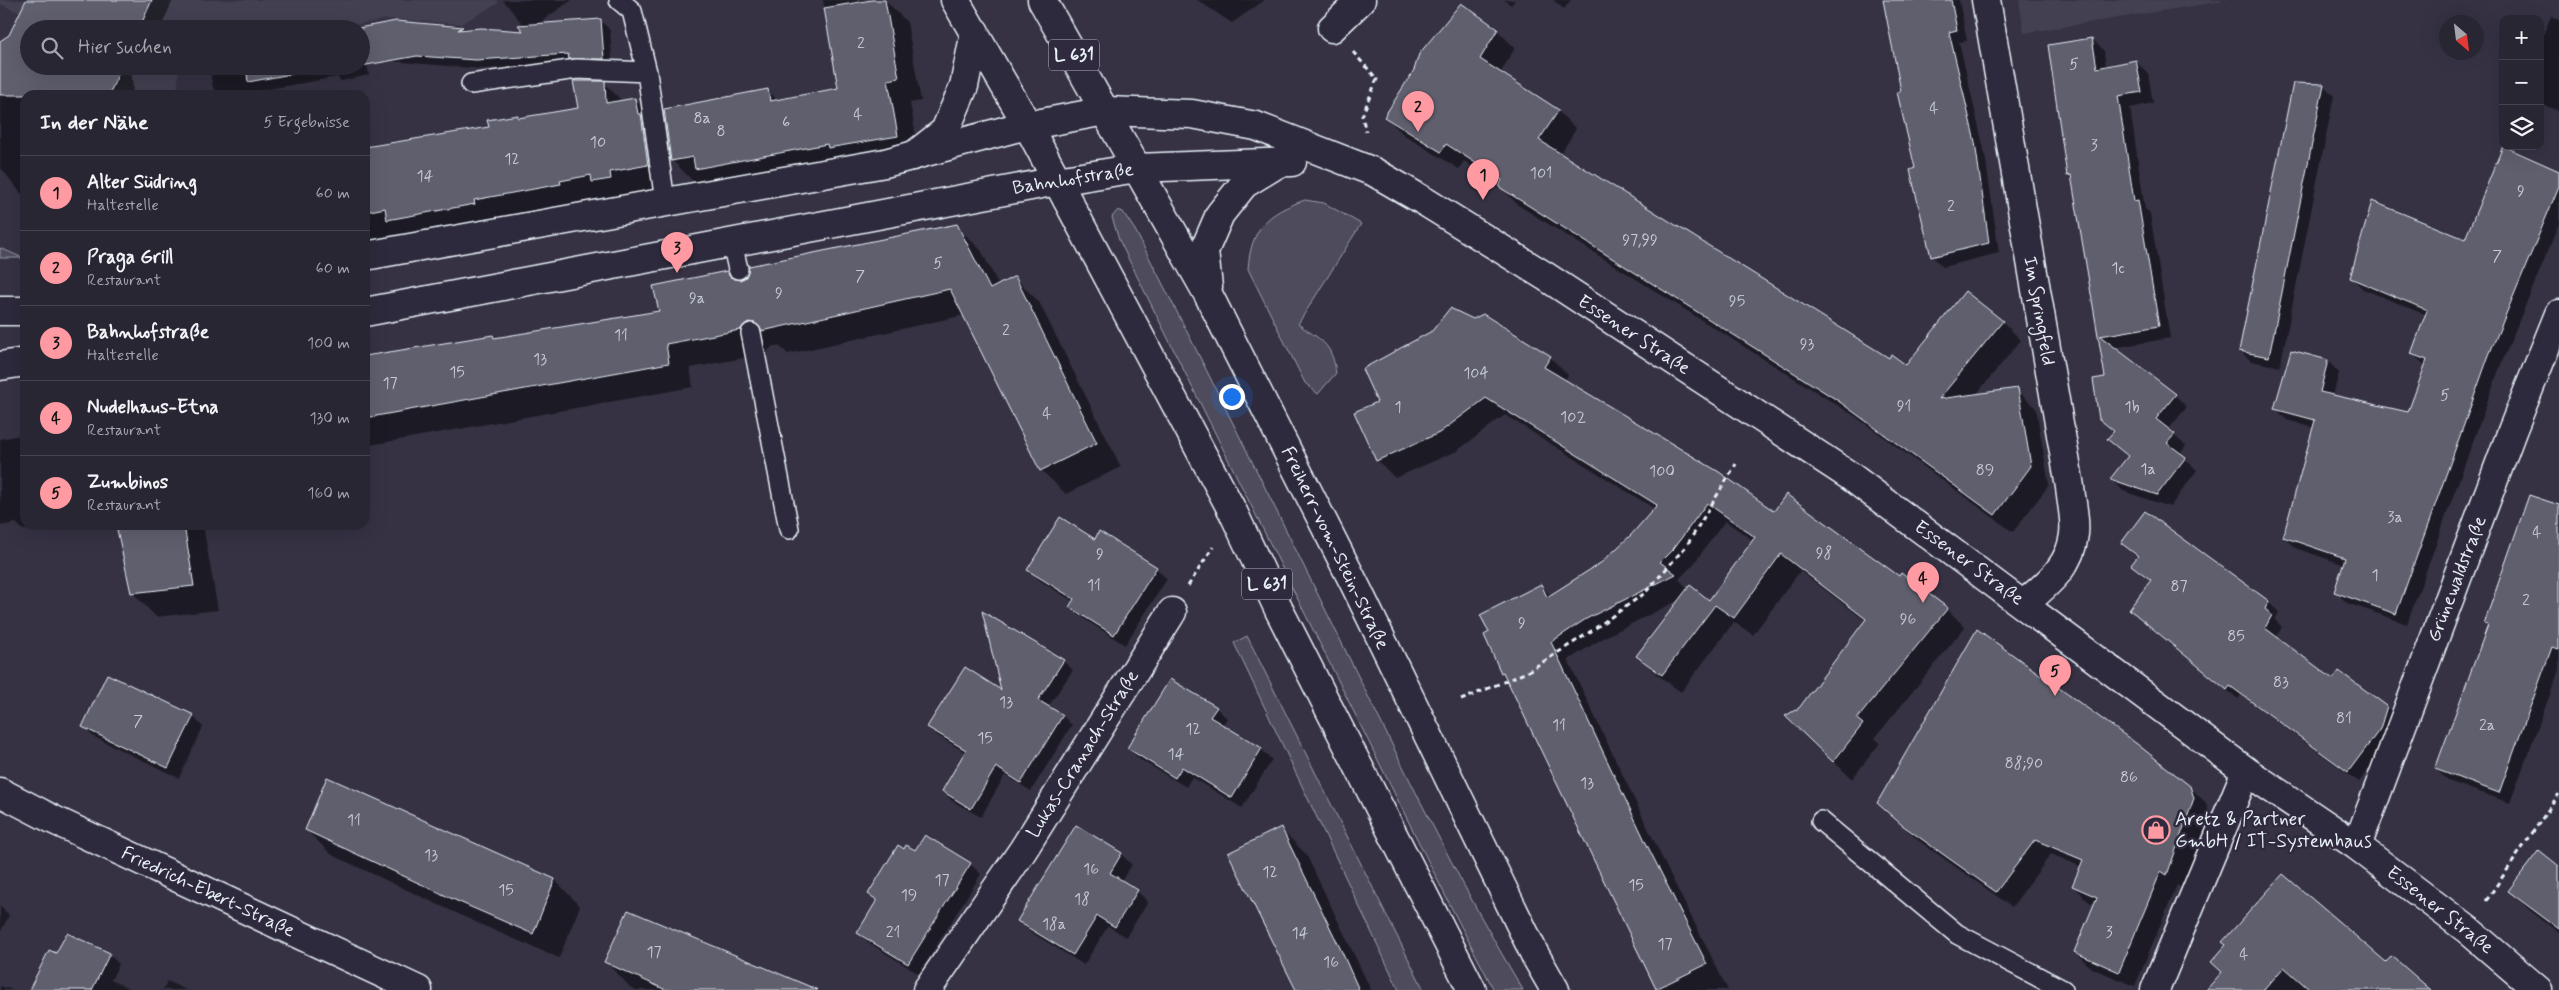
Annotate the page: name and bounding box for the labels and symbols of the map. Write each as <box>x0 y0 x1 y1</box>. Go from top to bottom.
north arrow <box>2439 15 2484 60</box>
house number: 2 <box>857 33 865 54</box>
road number: L 631 <box>1049 40 1099 70</box>
house number: 5 <box>2069 54 2079 75</box>
pin: 2 <box>1402 91 1434 132</box>
house number: 4 <box>1929 98 1939 119</box>
house number: 4 <box>853 104 863 125</box>
house number: 8a <box>693 108 711 129</box>
house number: 6 <box>782 112 790 133</box>
house number: 8 <box>716 121 726 142</box>
house number: 10 <box>590 132 606 153</box>
house number: 3 <box>2090 135 2098 156</box>
house number: 12 <box>504 149 520 170</box>
street label: Bahnhofstraße <box>1011 157 1135 201</box>
pin: 1 <box>1467 159 1499 200</box>
house number: 101 <box>1530 163 1552 184</box>
house number: 14 <box>417 166 434 187</box>
house number: 9 <box>2517 181 2525 202</box>
house number: 2 <box>1947 196 1955 217</box>
house number: 97,99 <box>1622 230 1658 251</box>
pin: 3 <box>661 232 693 273</box>
house number: 7 <box>2492 246 2502 267</box>
house number: 5 <box>933 253 943 274</box>
street label: Im Springfeld <box>2015 254 2061 368</box>
house number: 1c <box>2111 258 2125 279</box>
house number: 7 <box>855 266 865 287</box>
house number: 9 <box>775 283 783 304</box>
house number: 9a <box>689 288 705 309</box>
street label: Essener Straße <box>1573 289 1695 381</box>
house number: 95 <box>1729 291 1745 312</box>
house number: 2 <box>1002 320 1010 341</box>
house number: 11 <box>614 325 628 346</box>
house number: 93 <box>1800 334 1815 355</box>
house number: 13 <box>533 349 547 370</box>
house number: 15 <box>449 362 465 383</box>
house number: 104 <box>1463 363 1489 384</box>
house number: 17 <box>382 373 398 394</box>
your location <box>1219 384 1245 410</box>
house number: 5 <box>2440 385 2450 406</box>
house number: 91 <box>1897 396 1911 417</box>
house number: 1 <box>1394 397 1402 418</box>
house number: 1b <box>2124 397 2140 418</box>
house number: 4 <box>1042 403 1052 424</box>
house number: 102 <box>1560 407 1586 428</box>
street label: Freiherr-vom-Stein-Straße <box>1275 442 1395 654</box>
house number: 1a <box>2140 459 2156 480</box>
house number: 89 <box>1976 460 1994 481</box>
house number: 100 <box>1649 461 1675 482</box>
house number: 3a <box>2387 507 2403 528</box>
street label: Grünewaldstraße <box>2421 512 2493 646</box>
street label: Essener Straße <box>1909 515 2029 611</box>
house number: 4 <box>2532 522 2542 543</box>
house number: 98 <box>1816 543 1832 564</box>
house number: 9 <box>1096 544 1104 565</box>
pin: 4 <box>1907 562 1939 603</box>
house number: 1 <box>2371 565 2379 586</box>
road number: L 631 <box>1242 568 1292 600</box>
house number: 11 <box>1087 575 1101 596</box>
house number: 87 <box>2170 576 2188 597</box>
house number: 2 <box>2522 590 2530 611</box>
house number: 96 <box>1900 609 1916 630</box>
house number: 9 <box>1518 613 1526 634</box>
house number: 85 <box>2227 626 2245 647</box>
pin: 5 <box>2039 655 2071 696</box>
street label: Lukas-Cranach-Straße <box>1021 665 1145 843</box>
house number: 83 <box>2273 672 2289 693</box>
house number: 13 <box>999 692 1013 713</box>
house number: 81 <box>2336 708 2352 729</box>
house number: 7 <box>133 711 143 732</box>
house number: 11 <box>1552 715 1566 736</box>
house number: 2a <box>2479 715 2495 736</box>
house number: 12 <box>1185 719 1201 740</box>
house number: 15 <box>977 728 993 749</box>
house number: 14 <box>1168 744 1185 765</box>
house number: 88;90 <box>2005 753 2043 774</box>
house number: 86 <box>2120 767 2138 788</box>
house number: 13 <box>1580 773 1594 794</box>
place label: Aretz & Partner GmbH / IT-Systemhaus <box>2175 807 2372 854</box>
house number: 11 <box>347 810 361 831</box>
shop icon: Aretz & Partner GmbH / IT-Systemhaus <box>2141 815 2171 845</box>
street label: Friedrich-Ebert-Straße <box>117 841 299 943</box>
house number: 13 <box>424 845 438 866</box>
house number: 16 <box>1083 859 1099 880</box>
street label: Essener Straße <box>2381 860 2499 960</box>
house number: 12 <box>1262 862 1278 883</box>
house number: 17 <box>934 870 950 891</box>
house number: 15 <box>1628 875 1644 896</box>
house number: 15 <box>498 880 514 901</box>
house number: 19 <box>901 885 917 906</box>
house number: 18 <box>1074 889 1090 910</box>
house number: 18a <box>1042 914 1066 935</box>
house number: 21 <box>886 922 900 943</box>
house number: 3 <box>2105 922 2113 943</box>
house number: 14 <box>1292 923 1309 944</box>
house number: 17 <box>1657 934 1673 955</box>
house number: 17 <box>646 942 662 963</box>
house number: 4 <box>2239 944 2249 965</box>
house number: 16 <box>1323 952 1339 973</box>

